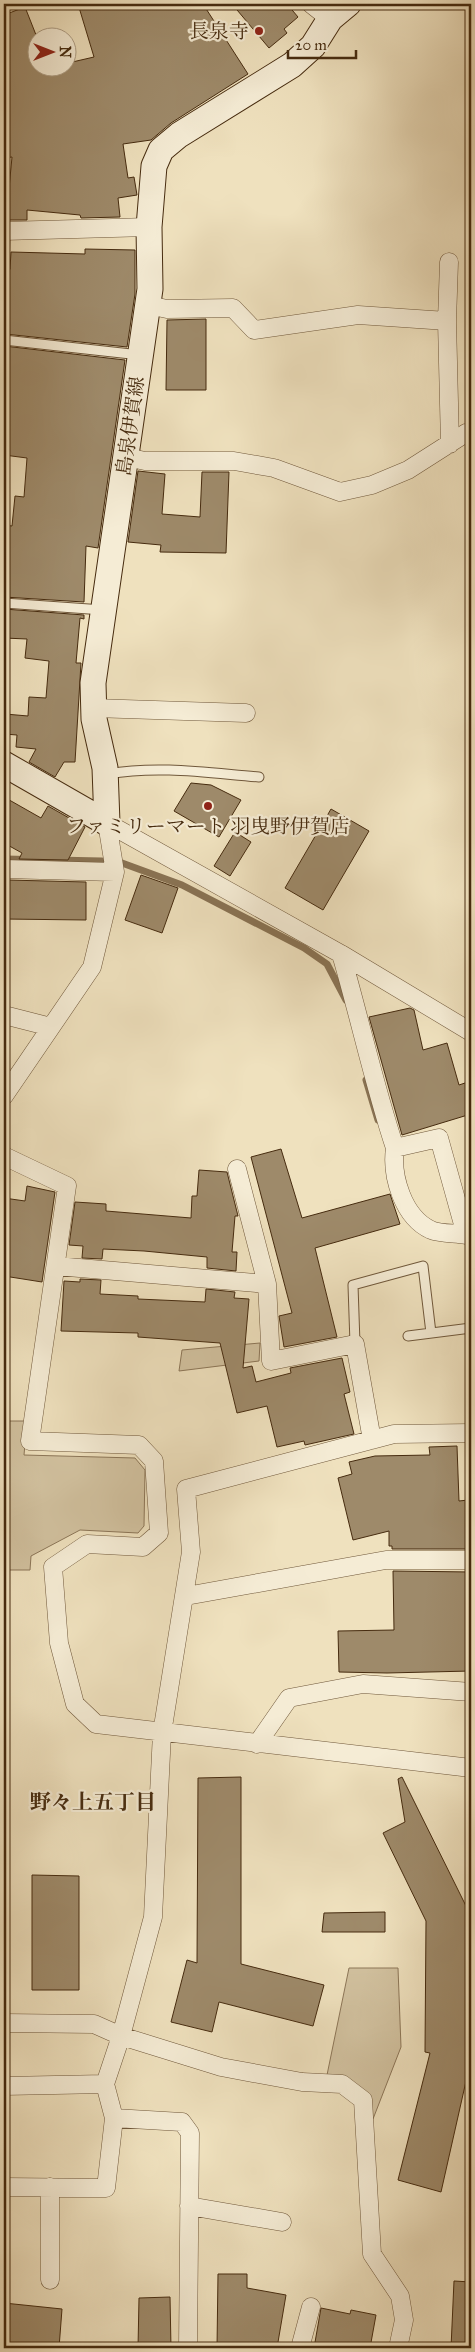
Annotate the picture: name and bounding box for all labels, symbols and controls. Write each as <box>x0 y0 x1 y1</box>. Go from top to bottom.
place label: 長泉寺 <box>189 19 249 43</box>
marker: 長泉寺 <box>253 25 265 37</box>
north arrow <box>28 28 78 78</box>
scale bar <box>288 28 355 60</box>
text: 20 m <box>295 36 327 54</box>
text: N <box>56 46 73 58</box>
street label: 島泉伊賀線 <box>111 375 149 477</box>
marker: ファミリーマート 羽曳野伊賀店 <box>202 800 214 812</box>
place label: ファミリーマート 羽曳野伊賀店 <box>66 814 350 838</box>
district label: 野々上五丁目 <box>30 1789 156 1815</box>

